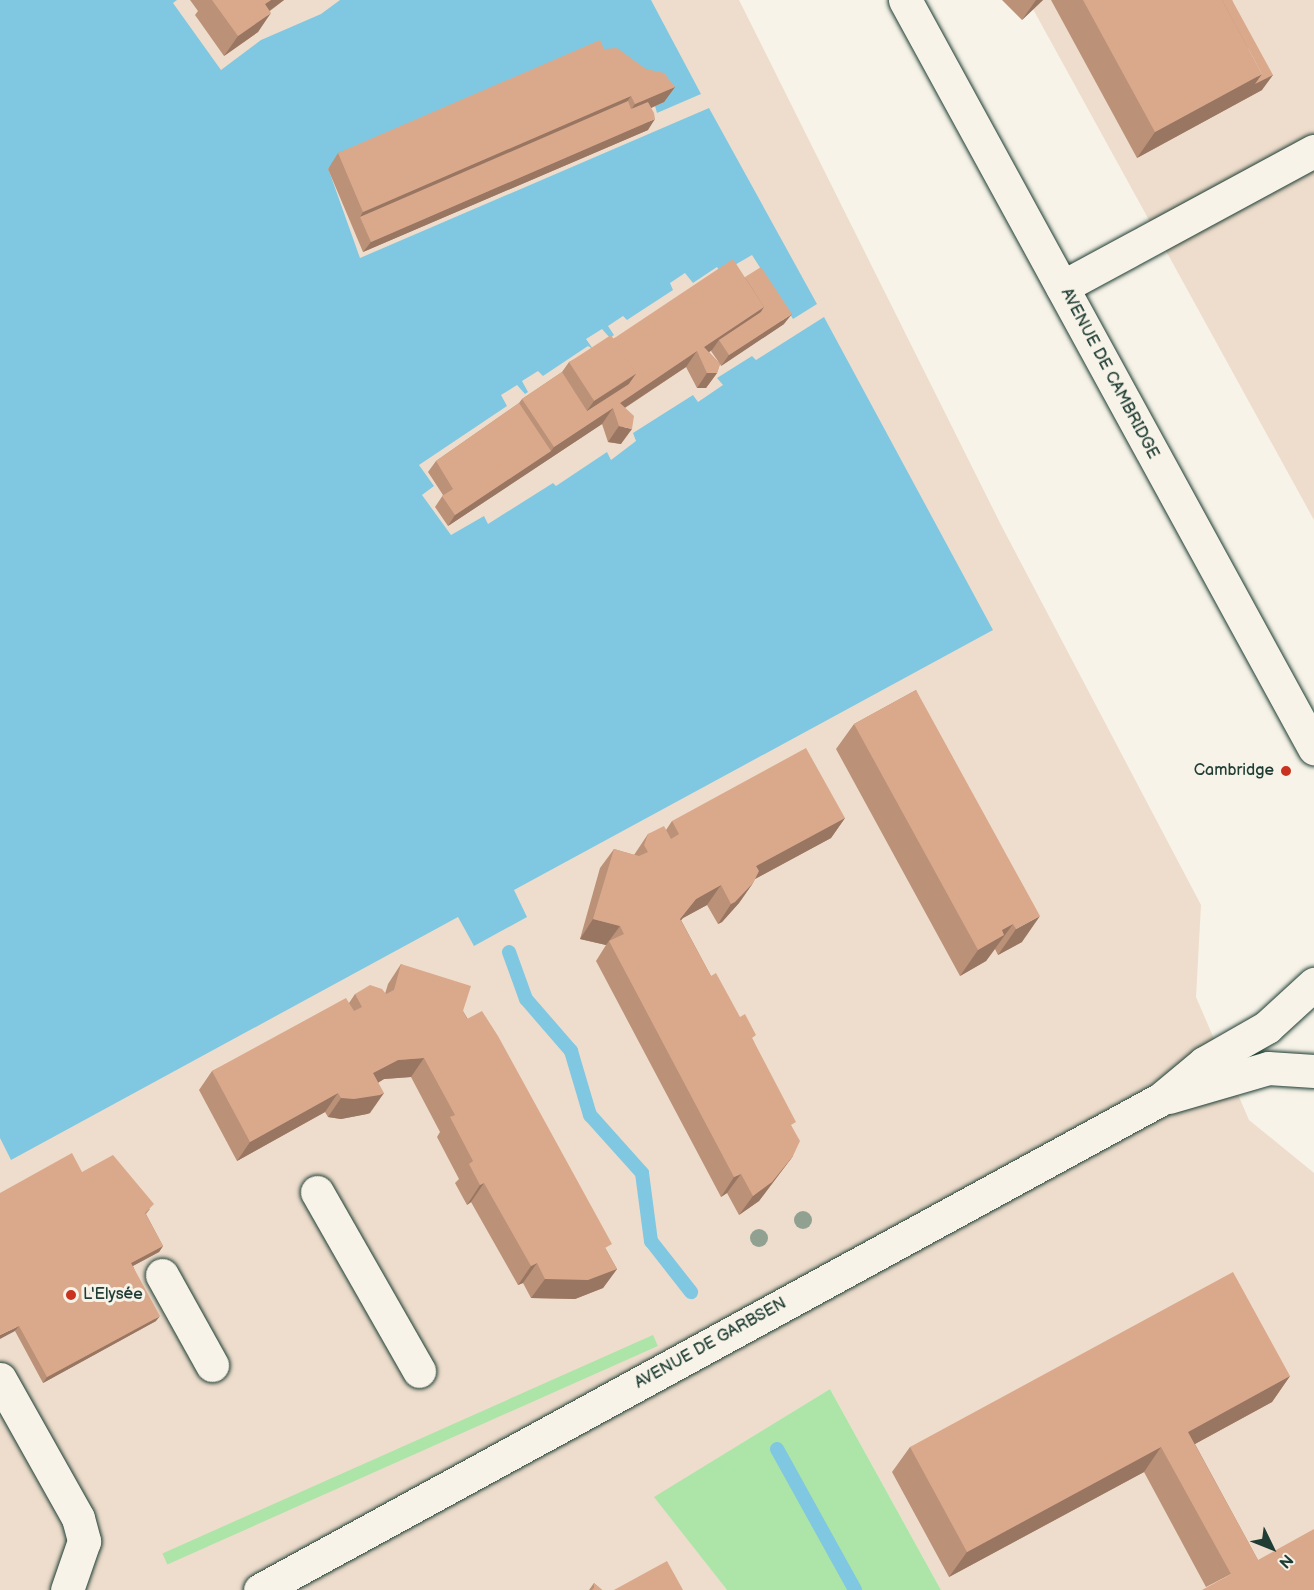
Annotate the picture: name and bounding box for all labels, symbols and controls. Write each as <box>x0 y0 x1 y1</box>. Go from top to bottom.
street label: AVENUE DE CAMBRIDGE <box>1056 285 1162 463</box>
place label: Cambridge <box>1194 761 1274 781</box>
marker: Cambridge <box>1279 764 1293 778</box>
place label: L'Elysée <box>83 1285 143 1305</box>
marker: L'Elysée <box>64 1288 78 1302</box>
street label: AVENUE DE GARBSEN <box>632 1294 790 1394</box>
north arrow <box>1242 1518 1302 1578</box>
text: N <box>1274 1550 1297 1571</box>

